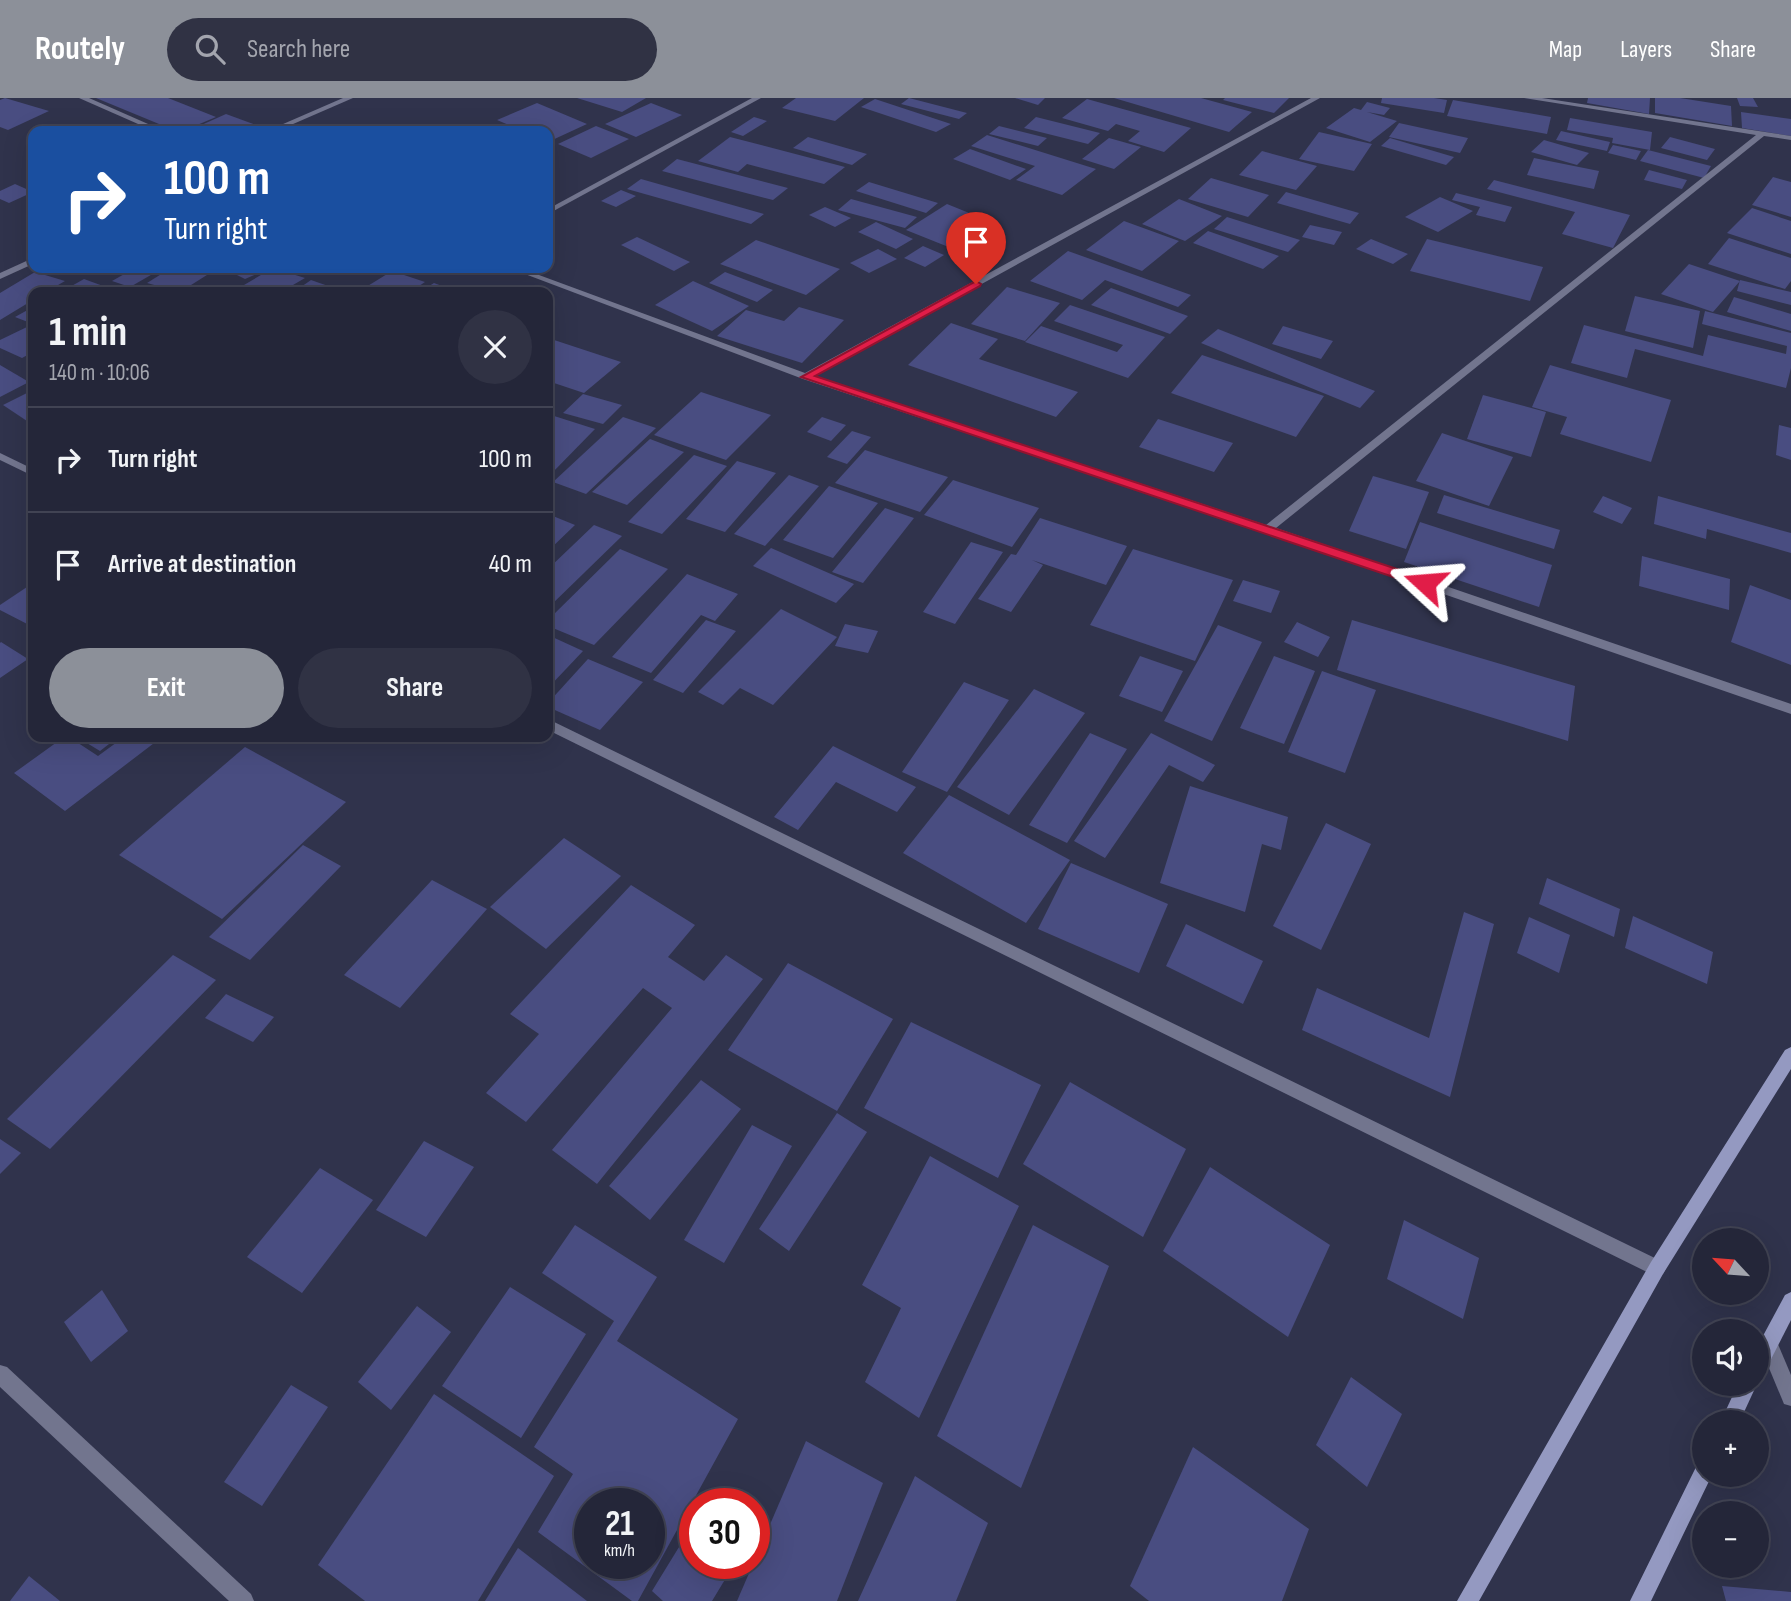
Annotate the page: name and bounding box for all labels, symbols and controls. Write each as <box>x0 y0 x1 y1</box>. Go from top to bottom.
search box <box>167 18 657 81</box>
text: Routely <box>35 29 125 69</box>
icon: search <box>191 30 229 68</box>
text: Search here <box>247 34 350 65</box>
text: Map <box>1549 35 1582 64</box>
text: Layers <box>1620 35 1672 64</box>
text: Share <box>1710 35 1756 64</box>
text: 100 m <box>164 150 270 209</box>
icon: right <box>49 154 140 245</box>
text: Turn right <box>164 210 268 249</box>
pin <box>946 212 1006 284</box>
icon: arrive <box>957 223 995 261</box>
text: 1 min <box>49 307 127 358</box>
button: close <box>458 310 532 384</box>
text: 140 m · 10:06 <box>49 359 150 387</box>
icon: right <box>49 441 87 479</box>
text: Turn right <box>108 444 197 475</box>
text: 100 m <box>479 444 532 475</box>
icon: arrive <box>49 546 87 584</box>
position arrow <box>1388 546 1462 620</box>
text: Arrive at destination <box>108 549 296 580</box>
text: 40 m <box>489 549 532 580</box>
button: Exit <box>49 648 284 728</box>
button: Share <box>298 648 532 728</box>
north arrow <box>1692 1228 1769 1306</box>
map controls <box>1692 1228 1769 1578</box>
button: sound <box>1692 1319 1769 1396</box>
button: + <box>1692 1410 1769 1487</box>
speed limit sign: 30 <box>679 1488 770 1579</box>
button: − <box>1692 1501 1769 1578</box>
text: 21 <box>605 1503 634 1546</box>
text: km/h <box>604 1540 635 1561</box>

